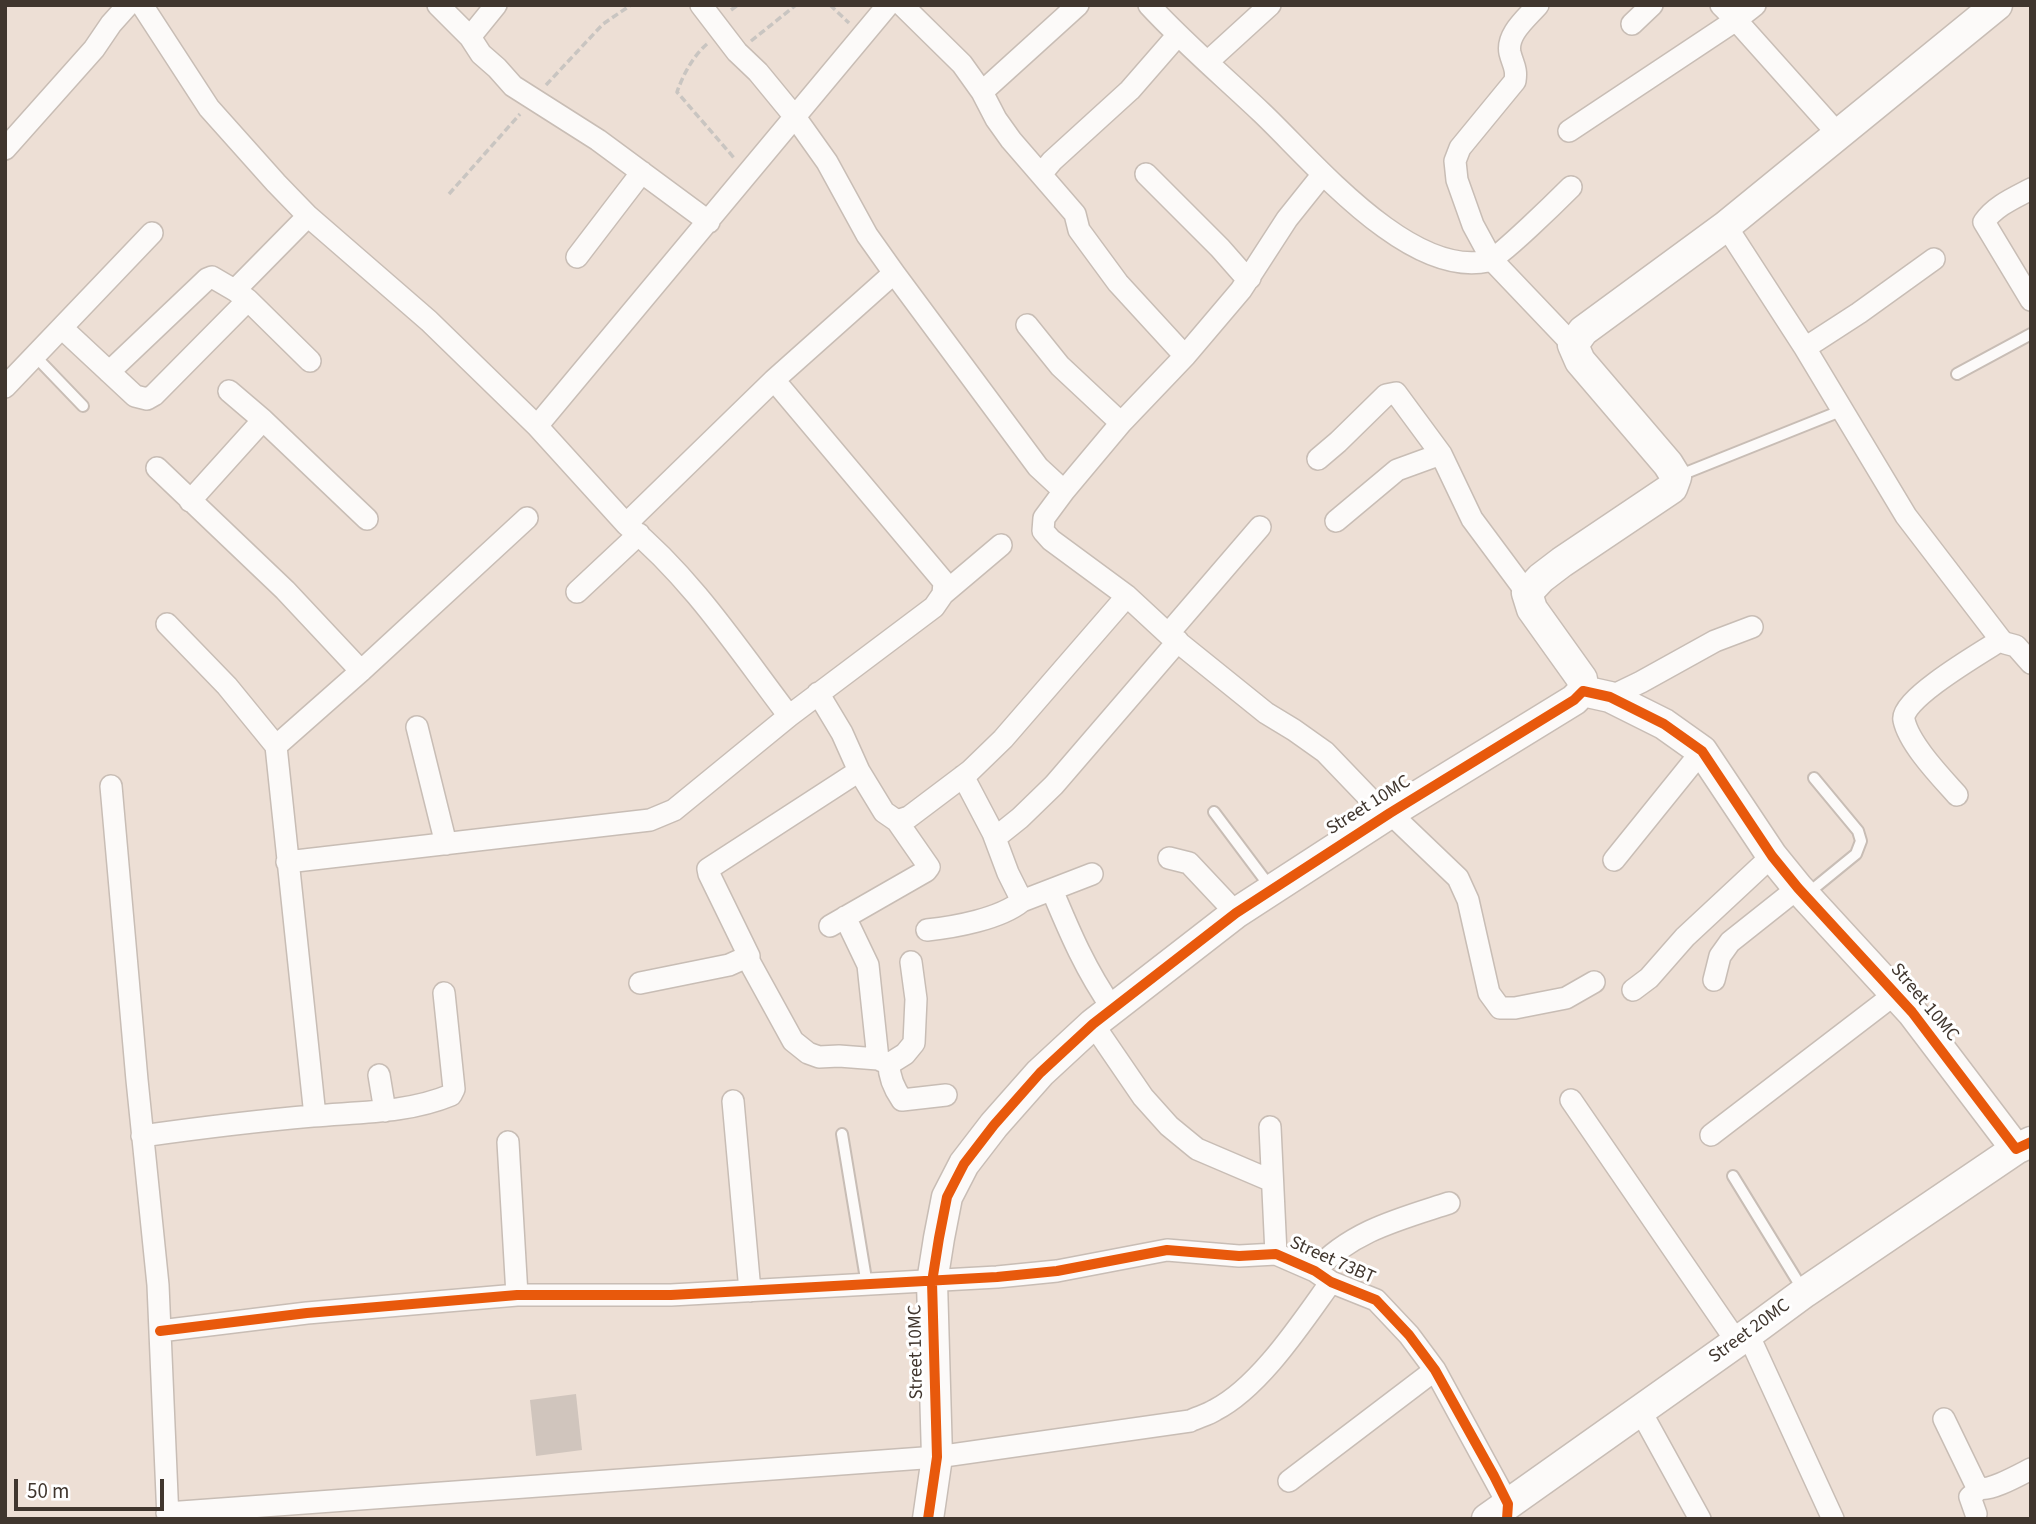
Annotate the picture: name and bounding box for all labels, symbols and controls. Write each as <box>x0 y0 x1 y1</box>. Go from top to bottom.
street label: Street 10MC <box>1323 771 1415 841</box>
street label: Street 10MC <box>1885 959 1963 1047</box>
street label: Street 73BT <box>1286 1232 1378 1290</box>
street label: Street 20MC <box>1705 1295 1795 1369</box>
street label: Street 10MC <box>905 1304 929 1400</box>
scale bar <box>18 1464 168 1508</box>
text: 50 m <box>27 1476 69 1506</box>

